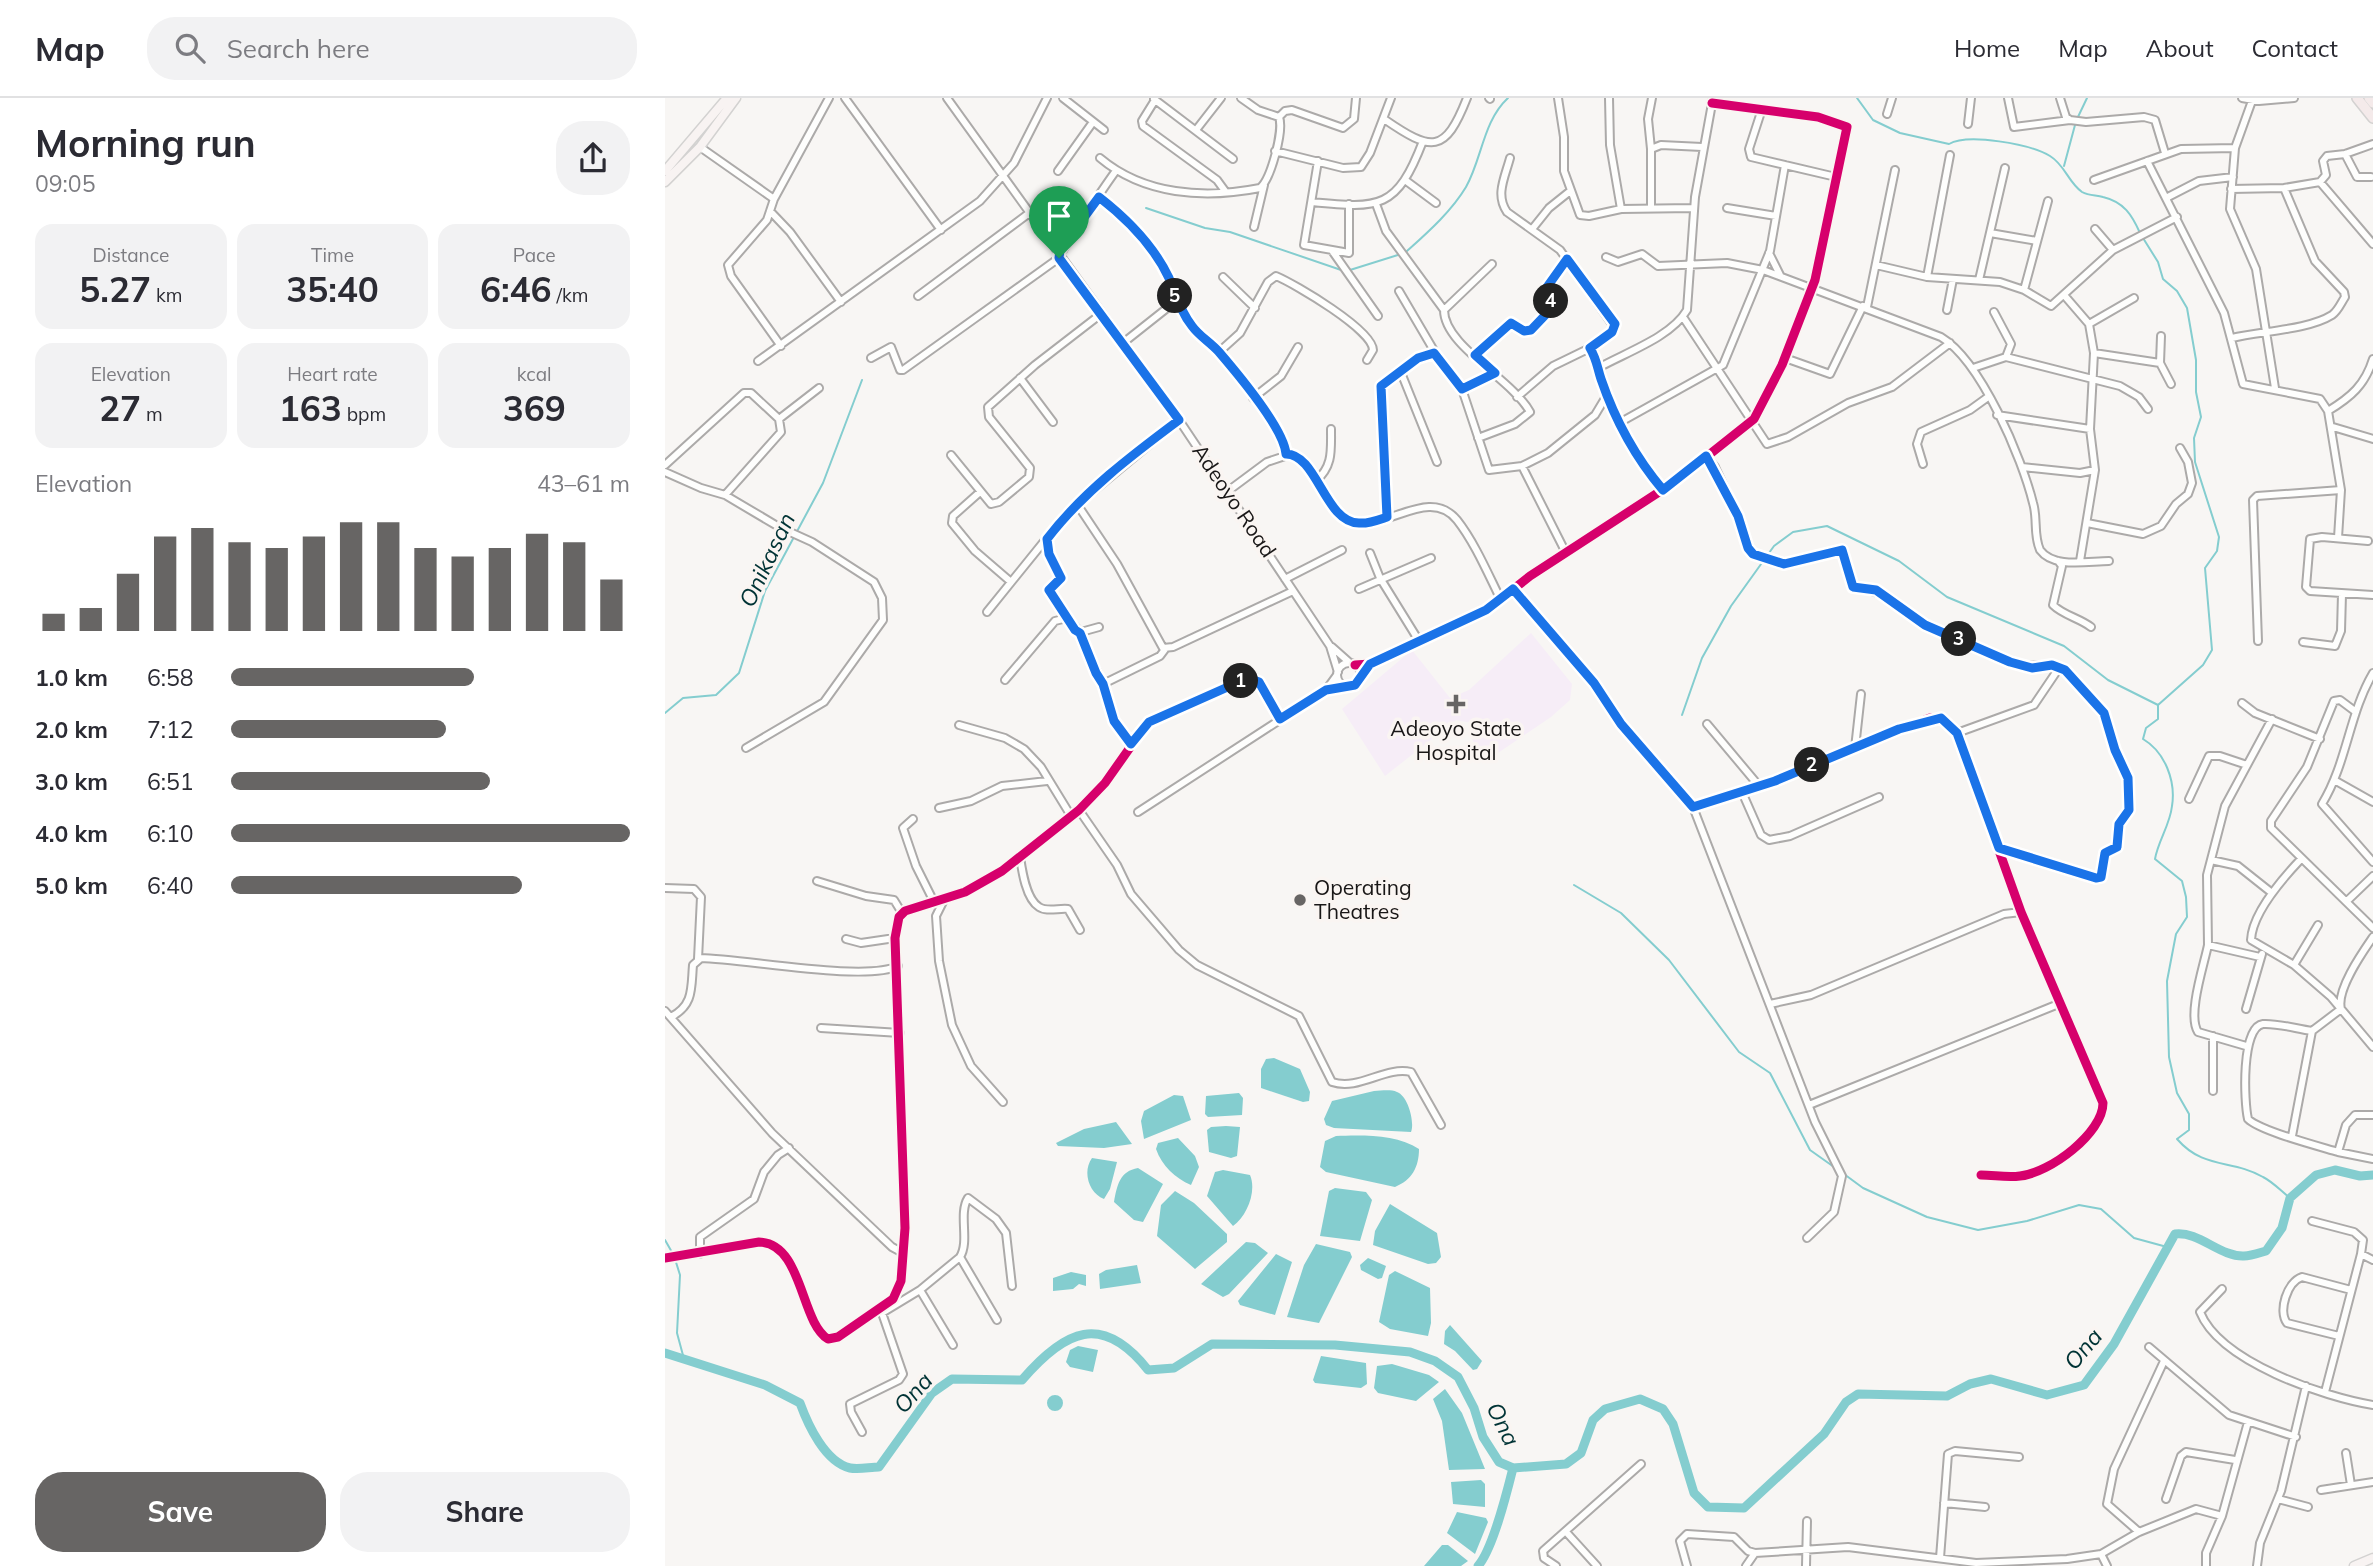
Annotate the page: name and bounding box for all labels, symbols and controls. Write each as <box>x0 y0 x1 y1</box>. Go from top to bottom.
search box <box>147 17 637 80</box>
text: Map <box>35 28 105 69</box>
icon: search <box>171 29 209 67</box>
text: Search here <box>227 32 370 65</box>
text: Home <box>1954 33 2020 63</box>
text: Map <box>2058 33 2108 63</box>
text: About <box>2146 33 2214 63</box>
text: Contact <box>2252 33 2338 63</box>
text: Morning run <box>35 119 256 167</box>
button: share <box>556 121 630 195</box>
text: 09:05 <box>35 169 95 198</box>
pin <box>1029 186 1089 258</box>
icon: arrive <box>1040 197 1078 235</box>
text: Distance <box>92 243 169 267</box>
text: Time <box>311 243 354 267</box>
text: Pace <box>513 243 556 267</box>
text: 5.27 <box>79 267 151 311</box>
text: 35:40 <box>286 267 379 311</box>
text: 6:46 <box>480 267 552 311</box>
pin: 5 <box>1157 278 1193 314</box>
text: km <box>151 283 182 307</box>
text: /km <box>552 283 588 307</box>
text: 5 <box>1169 283 1180 307</box>
pin: 4 <box>1533 284 1568 318</box>
text: 4 <box>1545 288 1556 312</box>
text: Elevation <box>91 362 171 386</box>
text: Heart rate <box>287 362 378 386</box>
text: kcal <box>517 362 552 386</box>
text: 27 <box>99 386 141 430</box>
text: 163 <box>279 386 342 430</box>
text: 369 <box>503 386 566 430</box>
text: m <box>141 402 163 426</box>
text: bpm <box>342 402 386 426</box>
street label: Adeoyo Road <box>1187 439 1282 562</box>
text: Elevation <box>35 469 132 498</box>
text: 43–61 m <box>537 469 630 498</box>
water label: Onikasan <box>732 508 801 612</box>
pin: 3 <box>1941 622 1977 656</box>
text: 3 <box>1953 626 1964 650</box>
text: 1.0 km <box>35 663 108 692</box>
text: 6:58 <box>147 663 194 692</box>
pin: 1 <box>1223 664 1259 698</box>
text: 1 <box>1235 668 1246 692</box>
marker: Adeoyo State Hospital <box>1446 694 1466 714</box>
text: 2.0 km <box>35 715 108 744</box>
text: 7:12 <box>147 715 194 744</box>
place label: Adeoyo State Hospital <box>1390 715 1522 765</box>
pin: 2 <box>1795 748 1829 782</box>
text: 2 <box>1806 752 1817 776</box>
text: 3.0 km <box>35 767 108 796</box>
text: 6:51 <box>147 767 194 796</box>
text: 4.0 km <box>35 819 108 848</box>
text: 6:10 <box>147 819 194 848</box>
text: 5.0 km <box>35 871 108 900</box>
text: 6:40 <box>147 871 194 900</box>
place label: Operating Theatres <box>1314 874 1412 924</box>
marker: Operating Theatres <box>1292 892 1308 908</box>
water label: Ona <box>2057 1322 2108 1375</box>
water label: Ona <box>887 1366 939 1419</box>
water label: Ona <box>1480 1397 1527 1451</box>
button: Save <box>35 1472 326 1552</box>
button: Share <box>340 1472 630 1552</box>

